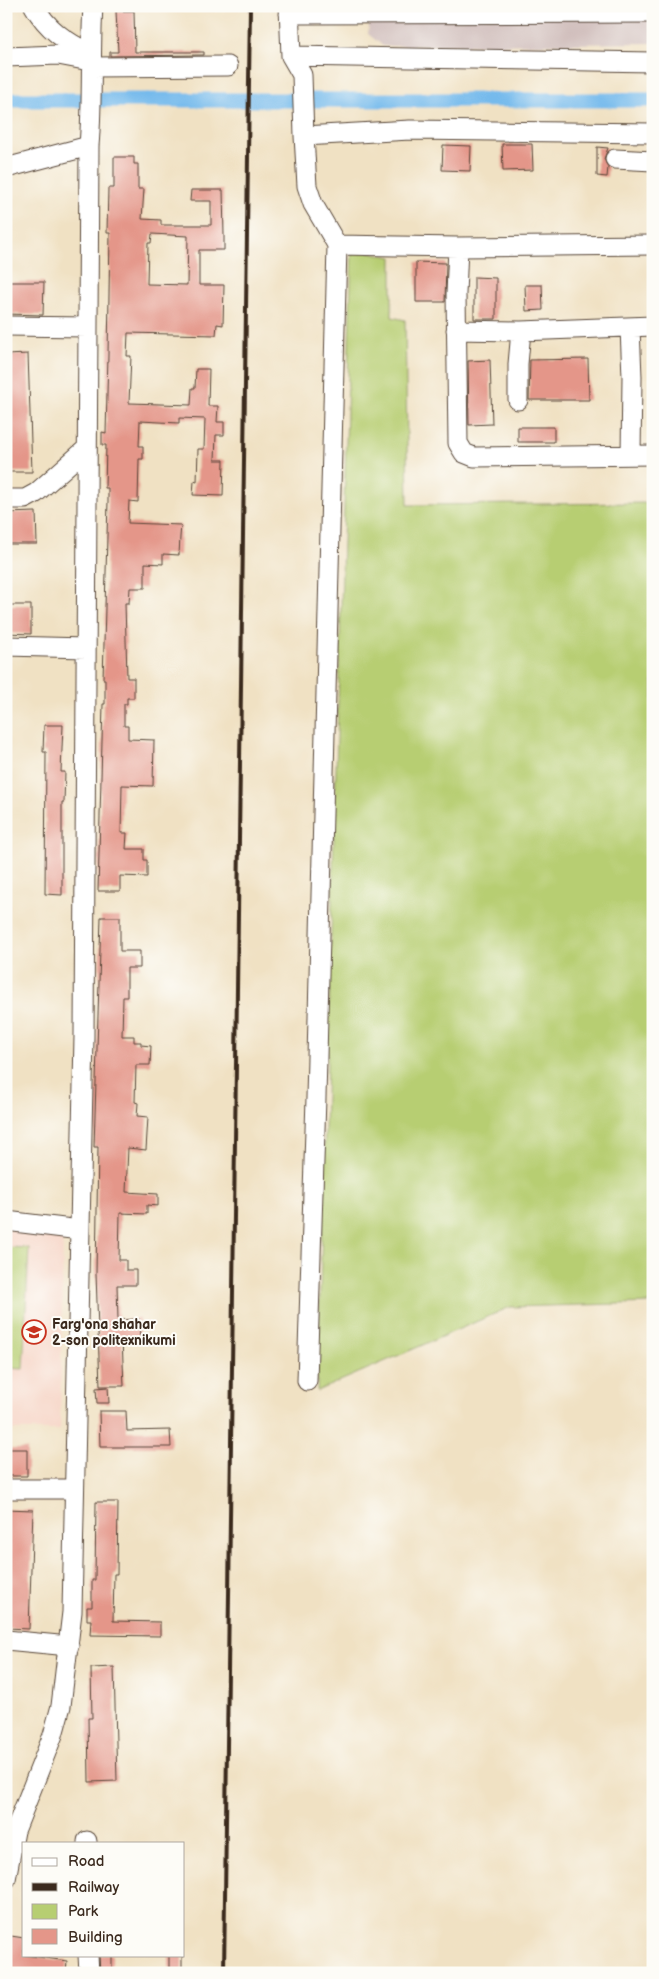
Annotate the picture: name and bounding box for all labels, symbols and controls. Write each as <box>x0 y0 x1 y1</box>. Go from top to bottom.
place label: Farg'ona shahar 2-son politexnikumi <box>52 1316 176 1349</box>
school or university icon: Farg'ona shahar 2-son politexnikumi <box>21 1319 47 1345</box>
legend <box>22 1842 185 1956</box>
text: Road <box>68 1852 104 1871</box>
text: Railway <box>68 1878 119 1897</box>
text: Park <box>68 1902 99 1921</box>
text: Building <box>68 1928 123 1947</box>

